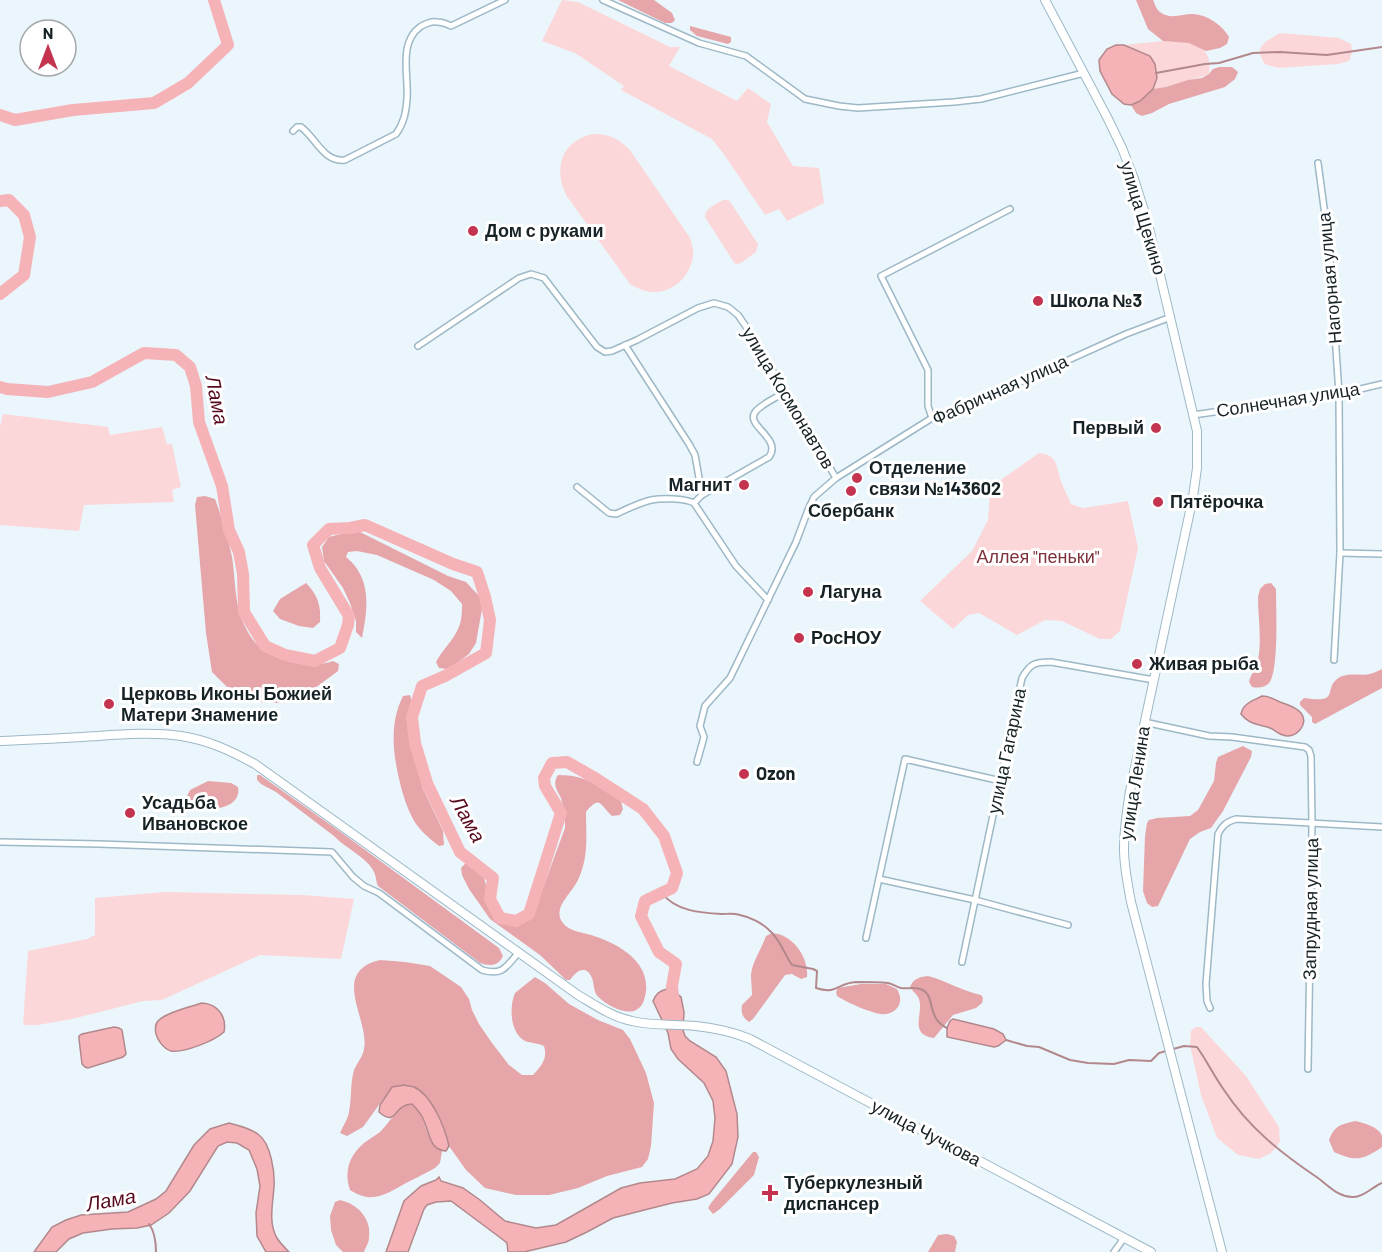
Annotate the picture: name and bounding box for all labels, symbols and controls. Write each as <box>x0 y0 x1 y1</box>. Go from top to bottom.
north arrow <box>18 18 78 78</box>
text: N <box>43 23 53 42</box>
street label: улица Щекино <box>1116 158 1172 277</box>
street label: Нагорная улица <box>1312 210 1346 345</box>
place label: Дом с руками <box>485 219 604 241</box>
marker: Дом с руками <box>466 224 480 238</box>
place label: Школа №3 <box>1050 289 1142 311</box>
marker: Школа №3 <box>1031 294 1045 308</box>
street label: улица Космонавтов <box>738 323 840 472</box>
street label: Фабричная улица <box>928 349 1072 429</box>
water label: Лама <box>201 371 235 426</box>
street label: Солнечная улица <box>1215 377 1362 421</box>
place label: Первый <box>1073 416 1144 438</box>
marker: Первый <box>1149 421 1163 435</box>
place label: Отделение связи №143602 <box>869 456 1001 499</box>
marker: Отделение связи №143602 <box>850 471 864 485</box>
place label: Магнит <box>669 473 732 495</box>
marker: Магнит <box>737 478 751 492</box>
marker: Сбербанк <box>844 484 858 498</box>
place label: Пятёрочка <box>1170 490 1264 512</box>
marker: Пятёрочка <box>1151 495 1165 509</box>
place label: Сбербанк <box>808 499 895 521</box>
park label: Аллея "пеньки" <box>977 545 1100 567</box>
place label: Лагуна <box>820 580 882 602</box>
marker: Лагуна <box>801 585 815 599</box>
place label: РосНОУ <box>811 626 882 648</box>
marker: РосНОУ <box>792 631 806 645</box>
place label: Живая рыба <box>1148 652 1260 674</box>
marker: Живая рыба <box>1130 657 1144 671</box>
place label: Церковь Иконы Божией Матери Знамение <box>121 682 332 725</box>
street label: улица Гагарина <box>982 685 1030 816</box>
marker: Церковь Иконы Божией Матери Знамение <box>102 697 116 711</box>
street label: улица Ленина <box>1114 723 1154 841</box>
place label: Ozon <box>756 762 795 784</box>
marker: Ozon <box>737 767 751 781</box>
water label: Лама <box>445 789 491 846</box>
place label: Усадьба Ивановское <box>142 791 248 834</box>
marker: Усадьба Ивановское <box>123 806 137 820</box>
street label: Запрудная улица <box>1298 837 1322 980</box>
street label: улица Чучкова <box>868 1094 986 1171</box>
place label: Туберкулезный диспансер <box>784 1171 923 1214</box>
water label: Лама <box>82 1183 137 1215</box>
marker: Туберкулезный диспансер <box>761 1184 779 1202</box>

